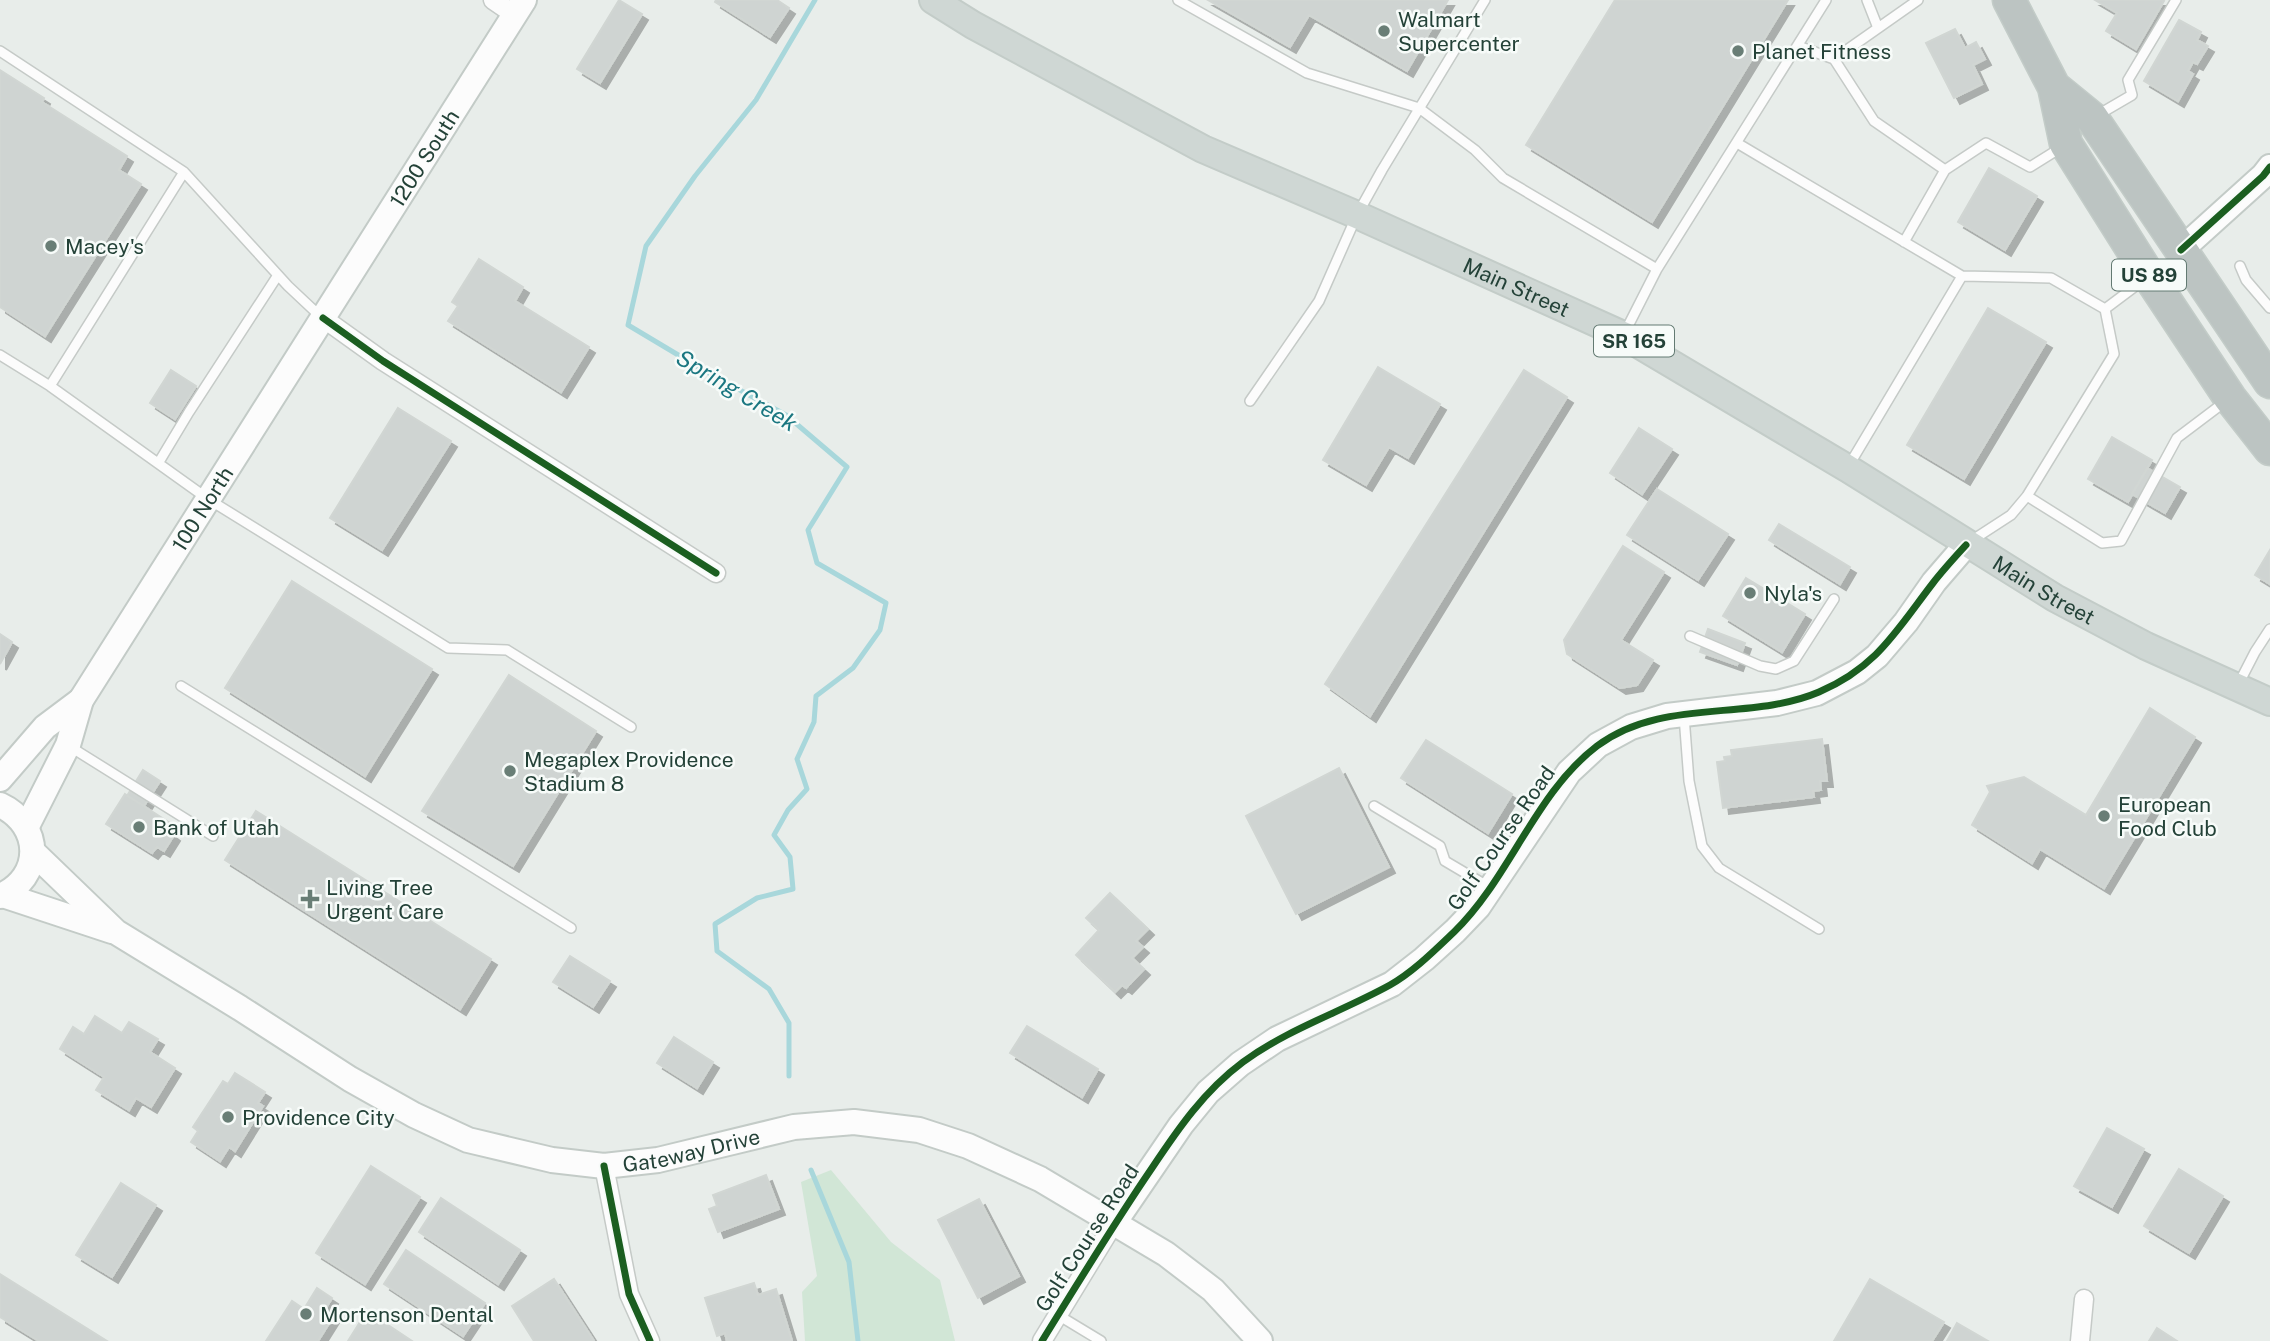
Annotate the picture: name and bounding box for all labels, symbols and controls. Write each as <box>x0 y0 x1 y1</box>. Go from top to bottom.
place label: Walmart Supercenter <box>1398 7 1520 56</box>
marker: Walmart Supercenter <box>1376 23 1392 39</box>
place label: Planet Fitness <box>1752 39 1891 64</box>
marker: Planet Fitness <box>1730 43 1746 59</box>
street label: 1200 South <box>384 105 464 211</box>
place label: Macey's <box>65 234 144 259</box>
marker: Macey's <box>43 238 59 254</box>
street label: Main Street <box>1459 252 1574 322</box>
road number: US 89 <box>2112 260 2186 290</box>
road number: SR 165 <box>1594 326 1674 356</box>
water label: Spring Creek <box>672 343 803 437</box>
street label: 100 North <box>166 462 238 556</box>
street label: Main Street <box>1988 550 2099 629</box>
place label: Nyla's <box>1764 581 1822 606</box>
marker: Nyla's <box>1742 585 1758 601</box>
place label: Megaplex Providence Stadium 8 <box>524 747 734 796</box>
street label: Golf Course Road <box>1442 761 1560 915</box>
marker: Megaplex Providence Stadium 8 <box>502 763 518 779</box>
place label: European Food Club <box>2118 792 2217 841</box>
marker: European Food Club <box>2096 808 2112 824</box>
place label: Bank of Utah <box>153 815 279 840</box>
marker: Bank of Utah <box>131 819 147 835</box>
place label: Living Tree Urgent Care <box>326 875 444 924</box>
marker: Living Tree Urgent Care <box>300 889 320 909</box>
place label: Providence City <box>242 1105 395 1130</box>
marker: Providence City <box>220 1109 236 1125</box>
street label: Gateway Drive <box>621 1123 763 1176</box>
street label: Golf Course Road <box>1030 1160 1144 1316</box>
place label: Mortenson Dental <box>320 1302 494 1327</box>
marker: Mortenson Dental <box>298 1306 314 1322</box>

